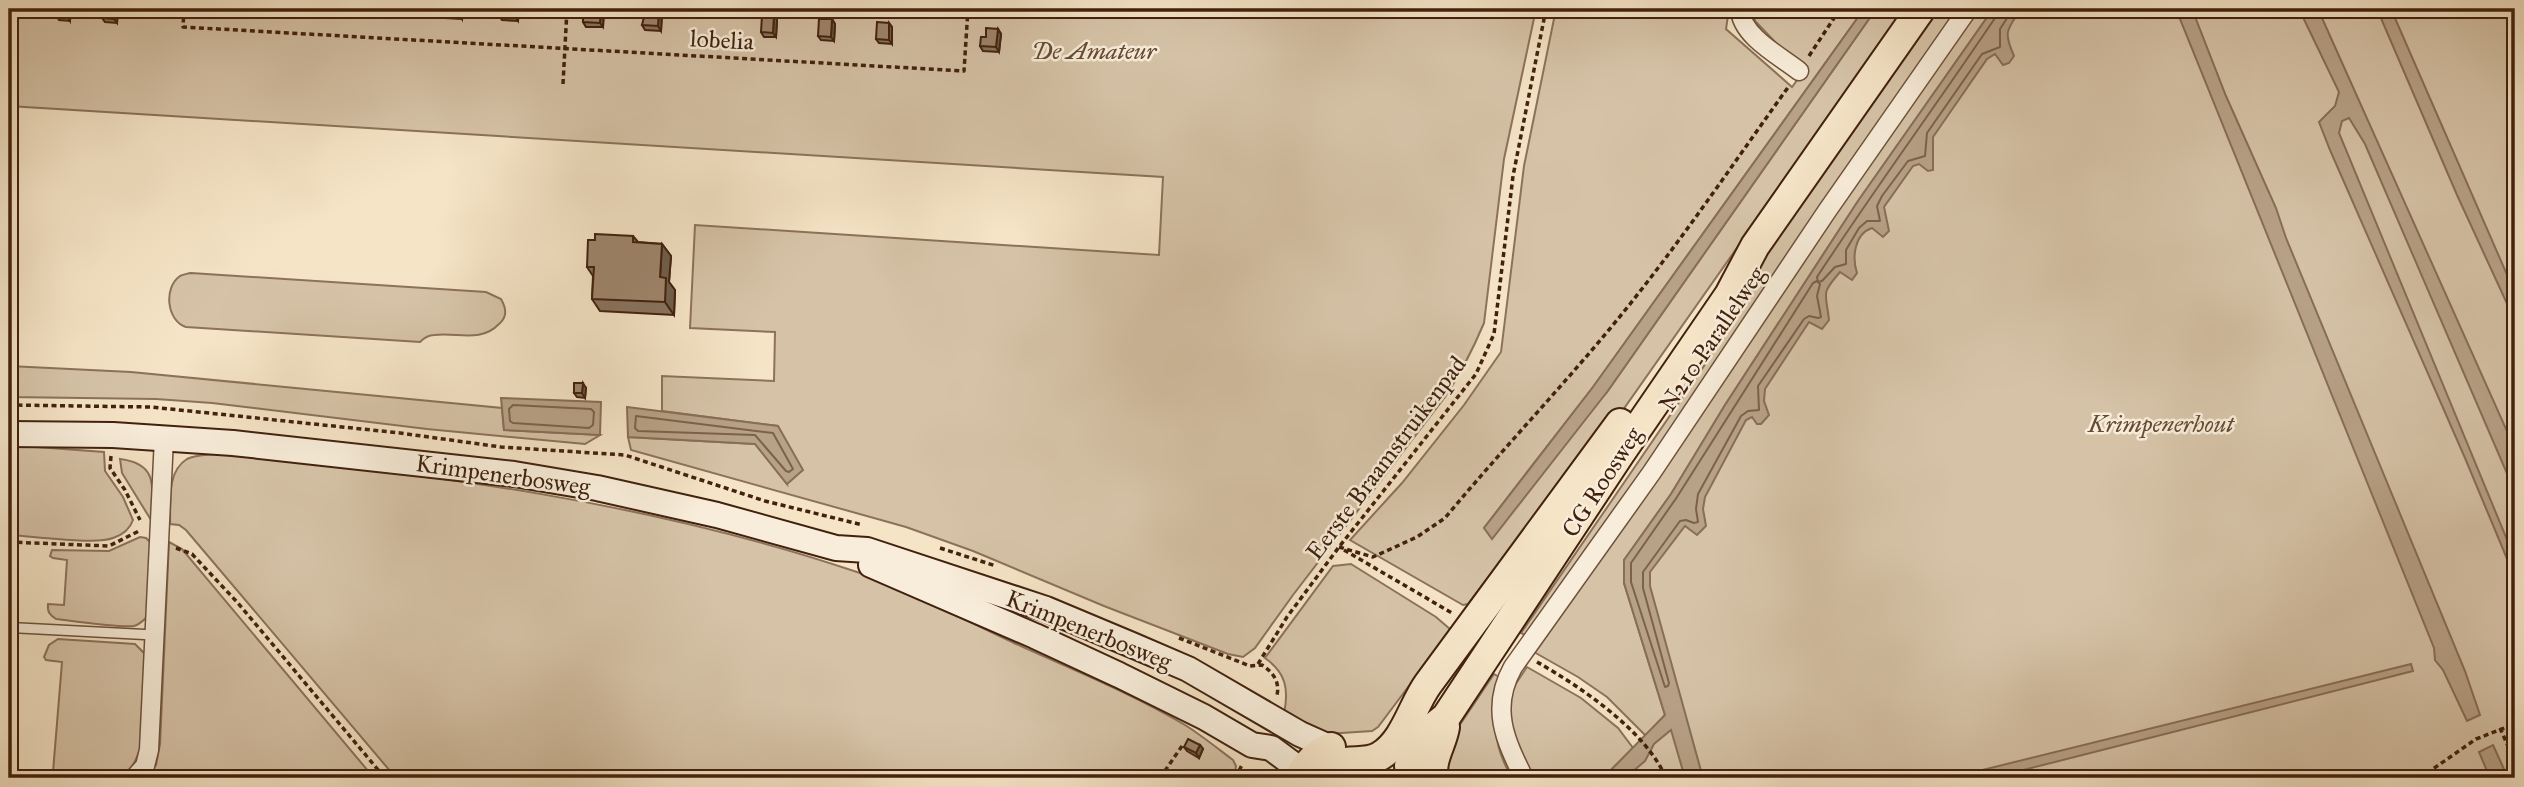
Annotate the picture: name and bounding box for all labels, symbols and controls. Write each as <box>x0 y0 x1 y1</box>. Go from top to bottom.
street label: lobelia <box>689 23 755 57</box>
park label: De Amateur <box>1032 36 1158 66</box>
street label: N210 Parallelweg <box>1652 260 1772 417</box>
street label: Eerste Braamstruikenpad <box>1299 350 1473 566</box>
park label: Krimpenerhout <box>2087 409 2235 439</box>
street label: CG Roosweg <box>1555 420 1649 543</box>
street label: Krimpenerbosweg <box>414 448 593 502</box>
street label: Krimpenerbosweg <box>1002 583 1177 677</box>

